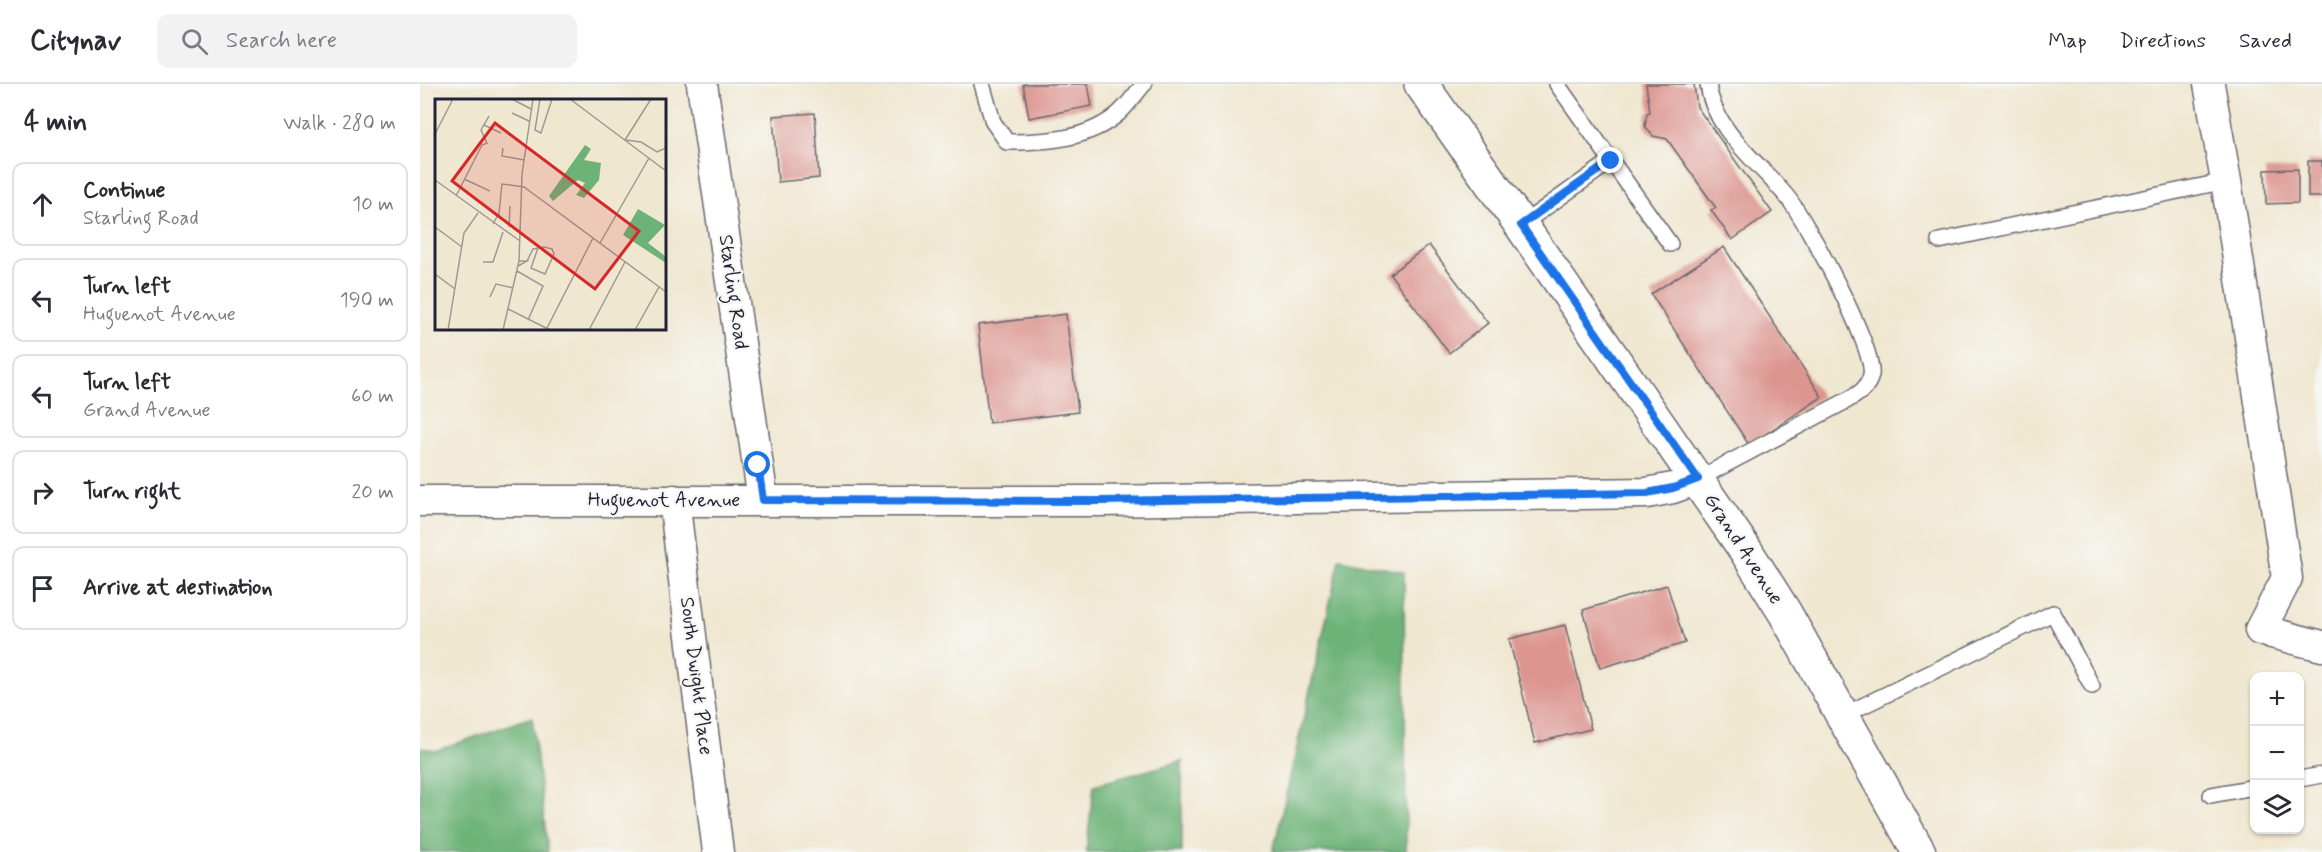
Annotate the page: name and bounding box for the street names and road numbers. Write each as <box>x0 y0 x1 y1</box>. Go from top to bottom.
street label: Starling Road <box>710 233 754 351</box>
street label: Huguenot Avenue <box>588 487 740 516</box>
street label: Grand Avenue <box>1697 488 1789 610</box>
street label: South Dwight Place <box>672 595 719 757</box>

